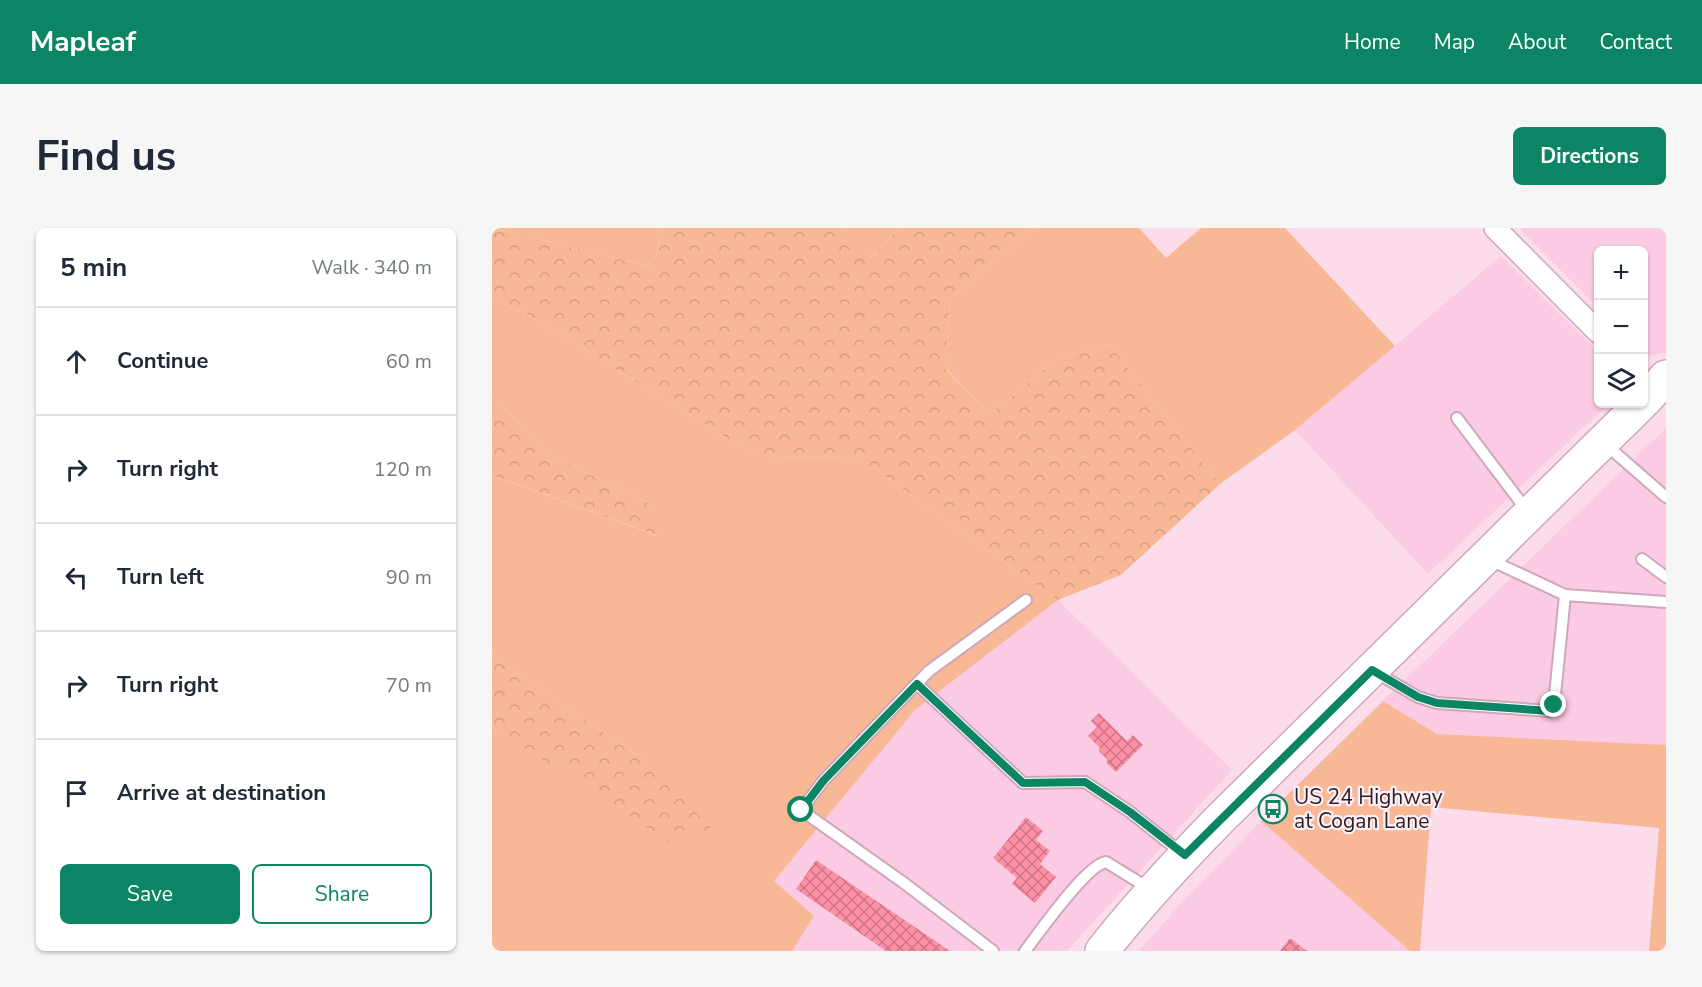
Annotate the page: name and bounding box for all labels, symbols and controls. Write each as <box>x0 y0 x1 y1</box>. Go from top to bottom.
text: Mapleaf <box>30 23 136 61</box>
text: Home <box>1344 28 1401 56</box>
text: Map <box>1434 28 1475 56</box>
text: About <box>1508 28 1566 56</box>
text: Contact <box>1599 28 1672 56</box>
button: Directions <box>1513 127 1666 185</box>
text: Find us <box>36 128 176 185</box>
map controls <box>1594 246 1648 408</box>
button: + <box>1594 246 1648 300</box>
text: 5 min <box>60 250 127 285</box>
text: Walk · 340 m <box>312 254 432 281</box>
button: − <box>1594 300 1648 354</box>
icon: ahead <box>60 345 93 378</box>
text: Continue <box>117 346 208 376</box>
text: 60 m <box>386 348 432 375</box>
button: layers <box>1594 354 1648 408</box>
icon: right <box>60 453 93 486</box>
text: Turn right <box>117 454 218 484</box>
text: 120 m <box>374 456 432 483</box>
icon: left <box>60 561 93 594</box>
text: Turn left <box>117 562 204 592</box>
text: 90 m <box>386 564 432 591</box>
icon: right <box>60 669 93 702</box>
text: Turn right <box>117 670 218 700</box>
text: 70 m <box>386 672 432 699</box>
route end <box>1540 691 1566 717</box>
icon: arrive <box>60 777 93 810</box>
text: Arrive at destination <box>117 778 326 808</box>
place label: US 24 Highway at Cogan Lane <box>1294 783 1443 835</box>
bus stop icon: US 24 Highway at Cogan Lane <box>1257 793 1289 825</box>
route start <box>787 796 813 822</box>
button: Save <box>60 864 240 924</box>
button: Share <box>252 864 432 924</box>

